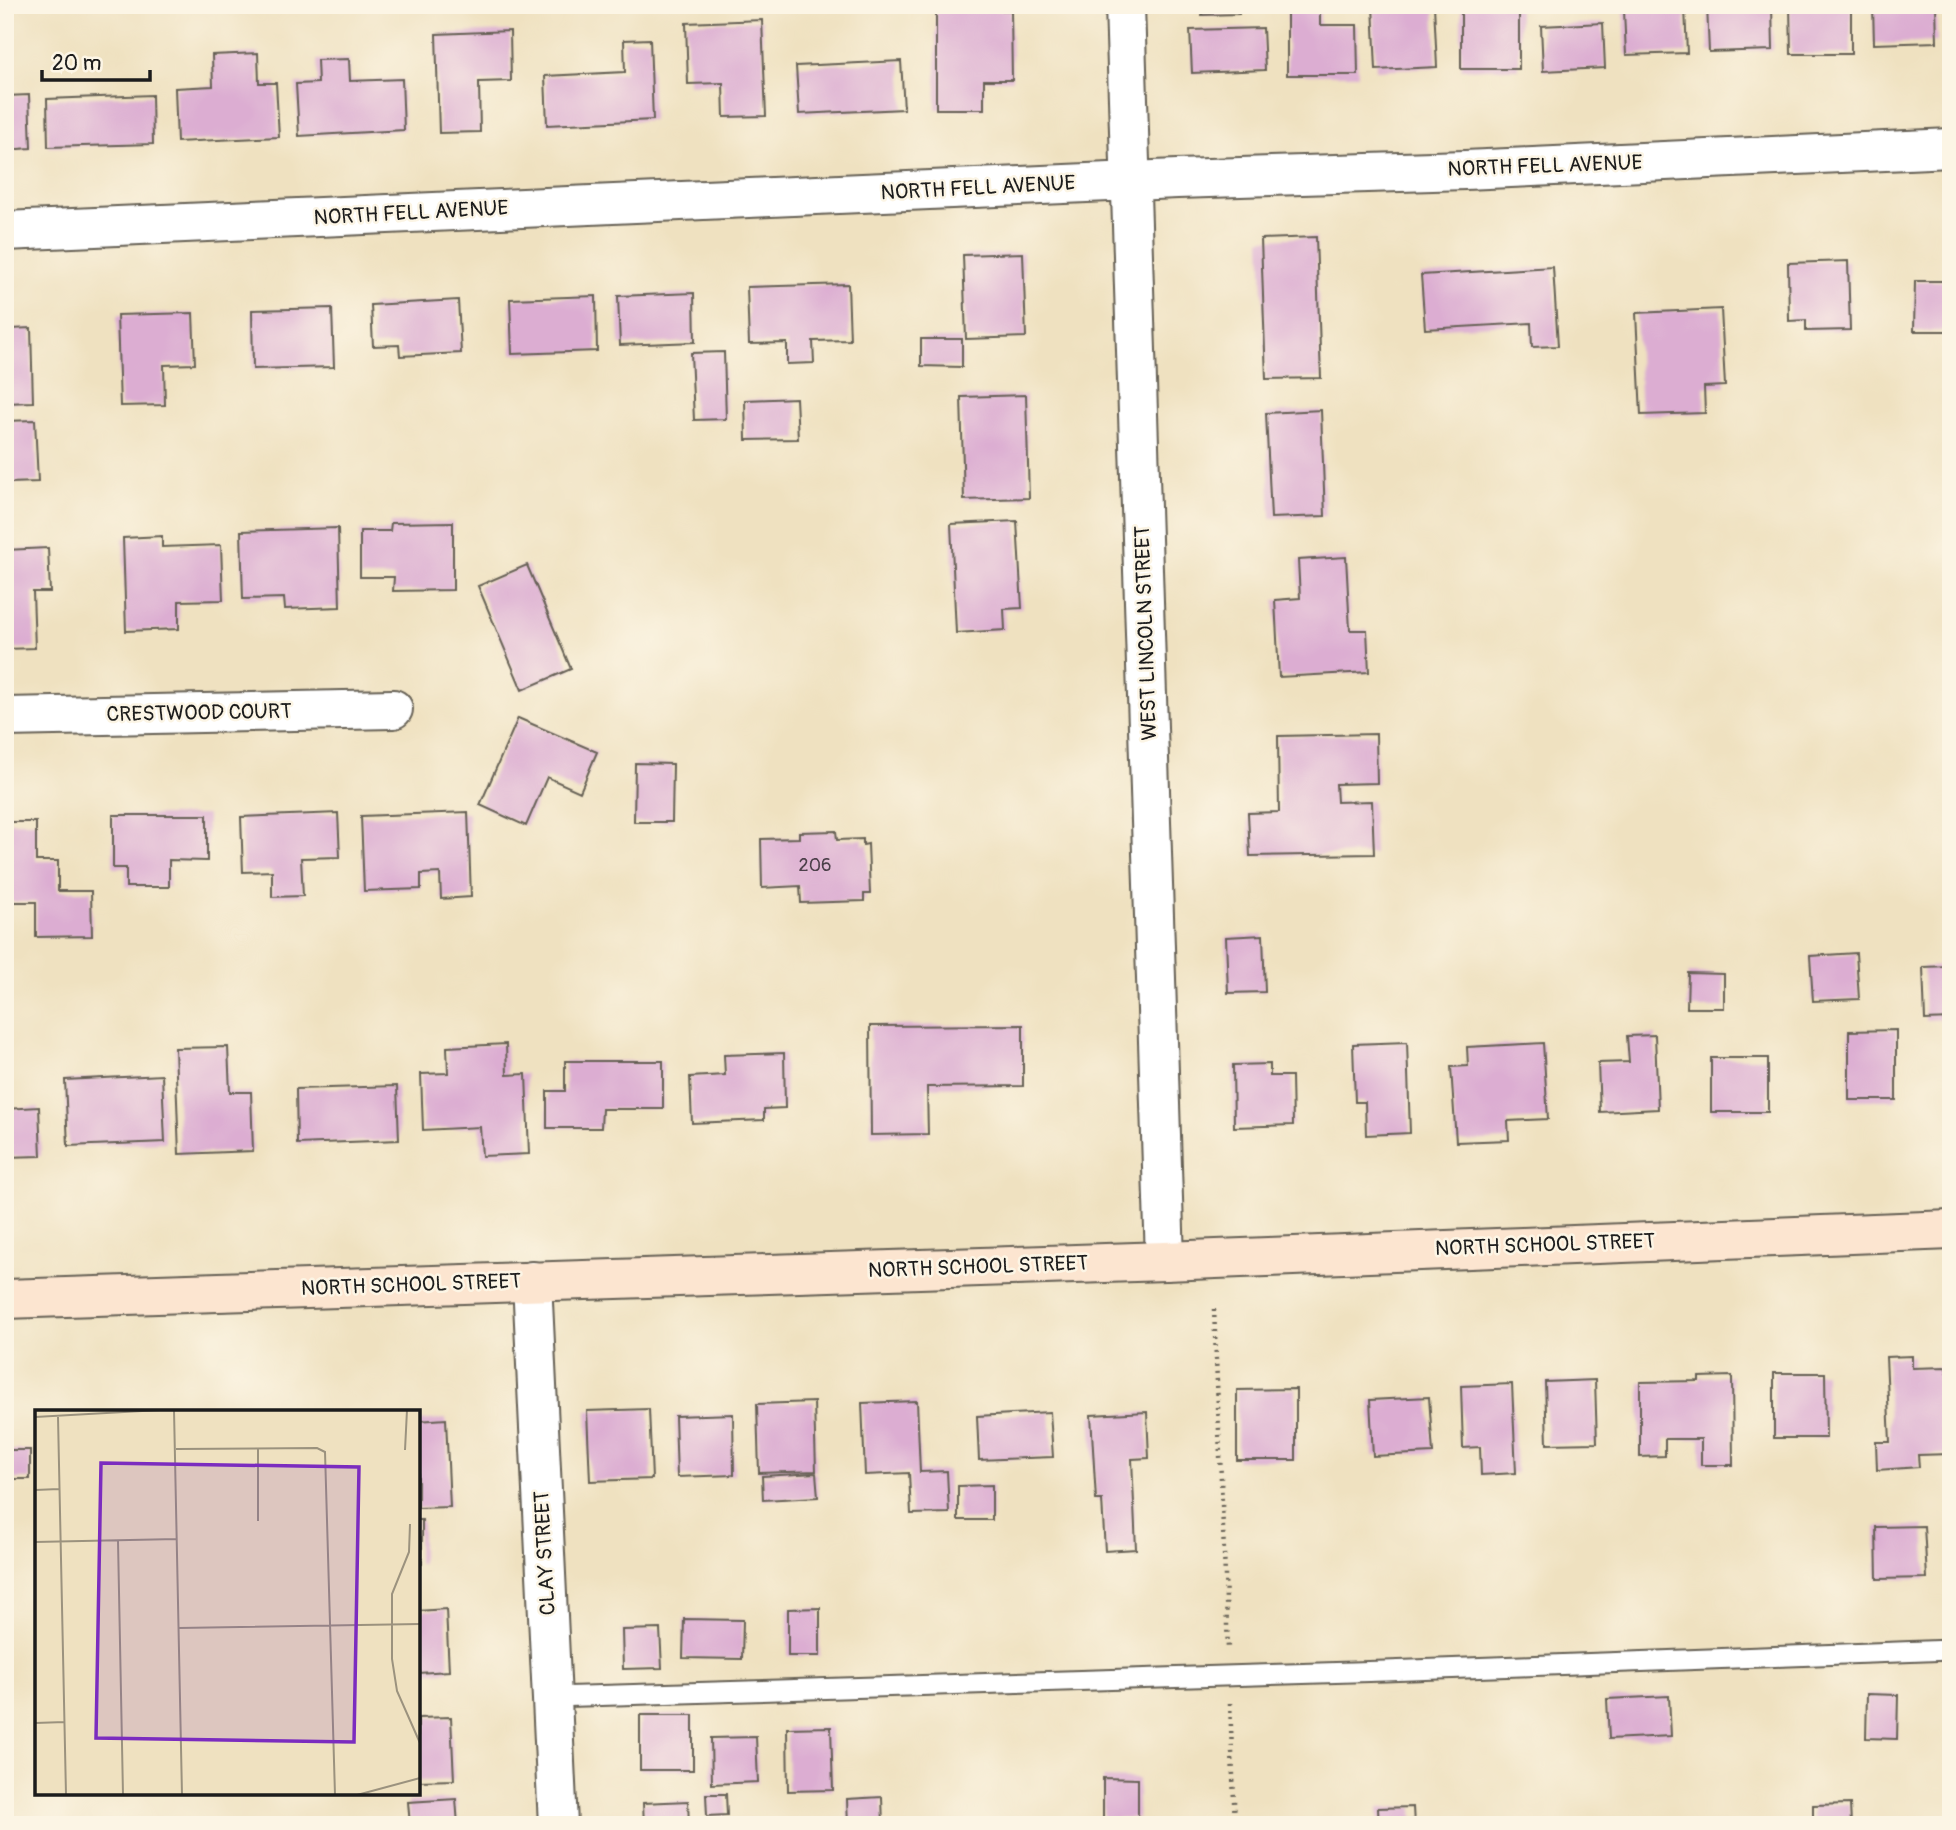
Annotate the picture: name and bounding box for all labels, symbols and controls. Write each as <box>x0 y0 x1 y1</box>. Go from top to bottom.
scale bar <box>42 38 150 82</box>
text: 20 m <box>52 50 101 77</box>
street label: NORTH FELL AVENUE <box>1447 149 1643 183</box>
street label: NORTH FELL AVENUE <box>880 169 1076 207</box>
street label: NORTH FELL AVENUE <box>313 194 509 232</box>
street label: WEST LINCOLN STREET <box>1129 525 1163 741</box>
street label: CRESTWOOD COURT <box>106 698 292 728</box>
house number: 206 <box>799 854 831 877</box>
street label: NORTH SCHOOL STREET <box>1434 1228 1656 1262</box>
street label: NORTH SCHOOL STREET <box>867 1250 1089 1284</box>
street label: NORTH SCHOOL STREET <box>300 1268 522 1302</box>
inset map <box>35 1410 420 1795</box>
street label: CLAY STREET <box>528 1490 562 1616</box>

